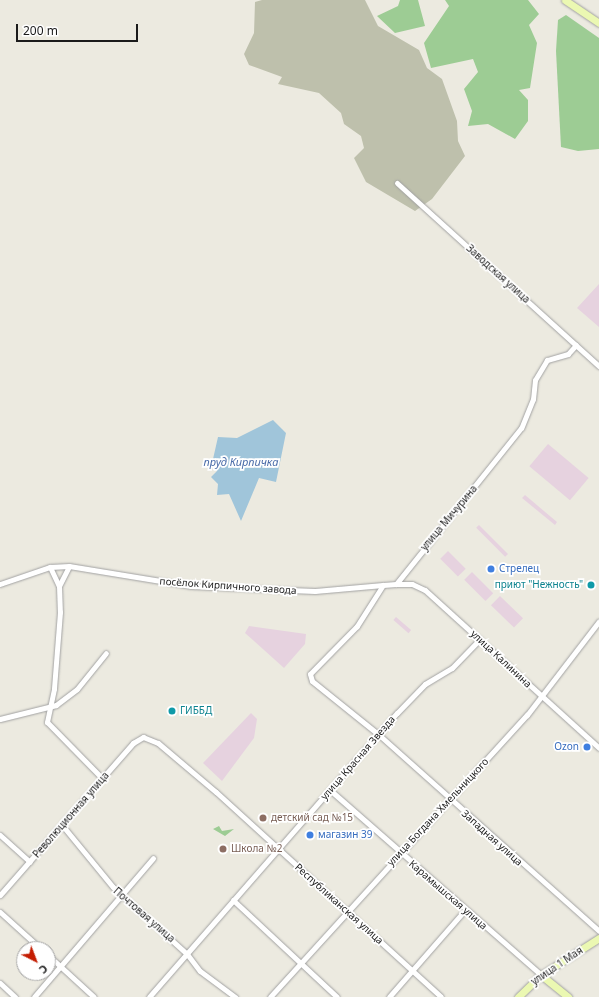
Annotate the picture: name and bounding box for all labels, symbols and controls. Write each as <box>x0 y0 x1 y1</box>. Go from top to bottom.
scale bar <box>18 16 140 42</box>
text: 200 m <box>23 22 58 39</box>
street label: Заводская улица <box>464 242 532 306</box>
water label: пруд Кирпичка <box>204 455 278 469</box>
street label: улица Мичурина <box>418 483 480 553</box>
place label: Стрелец <box>499 563 539 575</box>
marker: Стрелец <box>486 564 496 574</box>
street label: посёлок Кирпичного завода <box>159 575 297 597</box>
place label: приют "Нежность" <box>495 579 583 591</box>
marker: приют "Нежность" <box>586 580 596 590</box>
street label: улица Калинина <box>468 628 534 690</box>
place label: ГИББД <box>180 705 212 717</box>
marker: ГИББД <box>167 706 177 716</box>
street label: улица Красная Звезда <box>318 714 398 802</box>
place label: Ozon <box>554 741 579 753</box>
marker: Ozon <box>582 742 592 752</box>
street label: улица Богдана Хмельницкого <box>385 756 491 868</box>
street label: Революционная улица <box>30 770 112 860</box>
street label: Западная улица <box>459 808 525 868</box>
place label: детский сад №15 <box>271 812 353 824</box>
marker: детский сад №15 <box>258 813 268 823</box>
place label: магазин 39 <box>318 829 372 841</box>
marker: магазин 39 <box>305 830 315 840</box>
place label: Школа №2 <box>231 843 282 855</box>
marker: Школа №2 <box>218 844 228 854</box>
street label: Карамышская улица <box>406 858 490 932</box>
street label: Республиканская улица <box>292 861 386 947</box>
street label: Почтовая улица <box>111 885 177 945</box>
north arrow <box>16 941 56 981</box>
street label: улица 1 Мая <box>529 944 585 988</box>
text: С <box>36 962 51 977</box>

